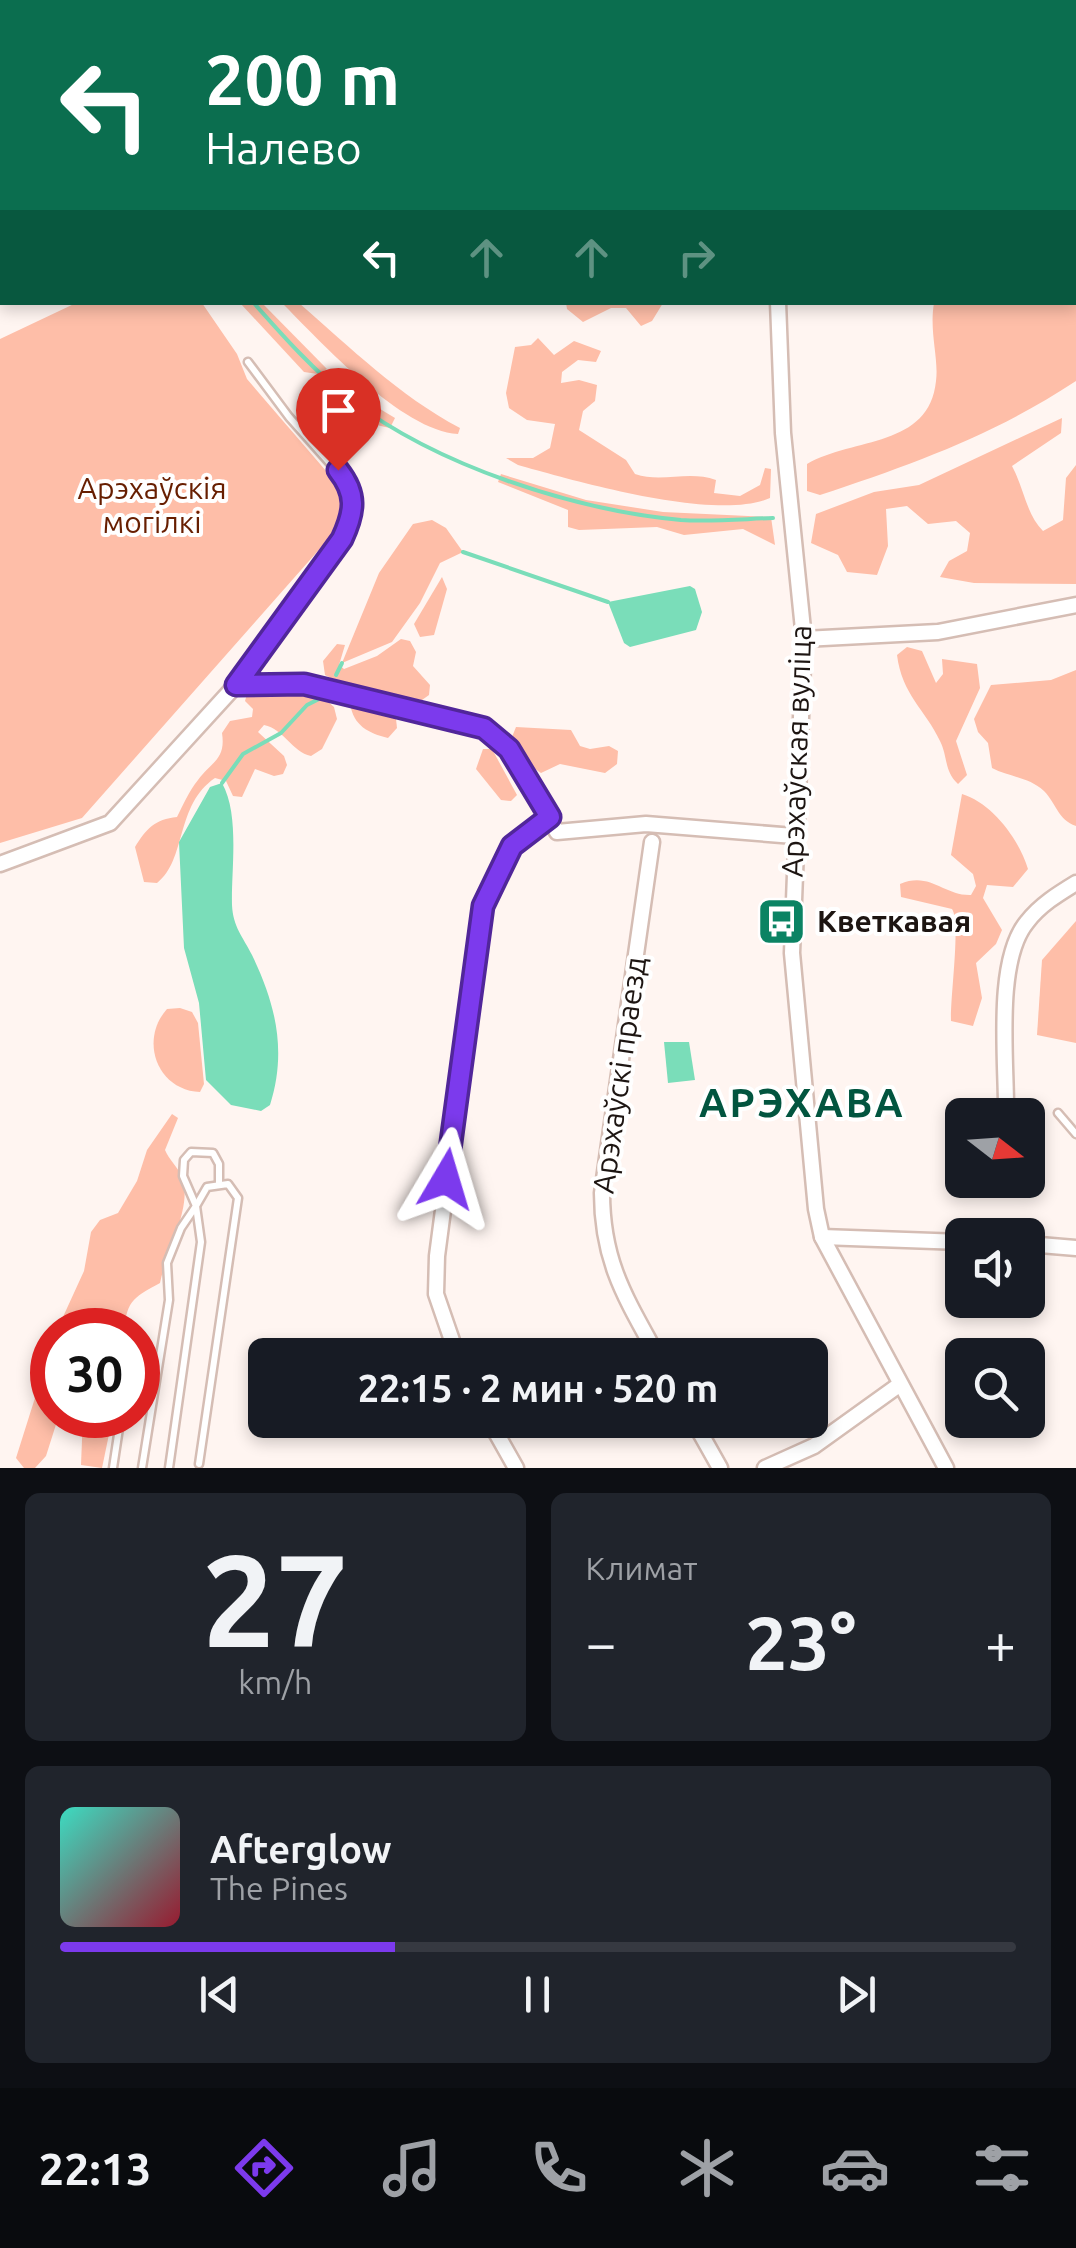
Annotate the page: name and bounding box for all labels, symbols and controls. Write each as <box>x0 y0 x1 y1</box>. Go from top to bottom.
icon: left <box>40 40 170 170</box>
text: 200 m <box>205 40 400 118</box>
text: Налево <box>205 122 362 173</box>
icon: left <box>354 230 409 285</box>
icon: ahead <box>459 230 514 285</box>
icon: ahead <box>564 230 619 285</box>
icon: right <box>669 230 724 285</box>
pin <box>296 368 381 471</box>
icon: arrive <box>311 383 366 438</box>
park label: Арэхаўскія могілкі <box>77 471 227 539</box>
street label: Арэхаўская вуліца <box>775 624 817 878</box>
bus stop icon: Кветкавая <box>756 896 808 948</box>
place label: Кветкавая <box>817 904 971 938</box>
street label: Арэхаўскі праезд <box>586 954 652 1195</box>
district label: АРЭХАВА <box>699 1080 905 1125</box>
north arrow <box>945 1098 1045 1198</box>
map controls <box>945 1098 1045 1438</box>
position arrow <box>394 1127 498 1231</box>
button: sound <box>945 1218 1045 1318</box>
speed limit sign: 30 <box>30 1308 160 1438</box>
button: search <box>945 1338 1045 1438</box>
text: 22:15 · 2 мин · 520 m <box>358 1367 718 1409</box>
text: 27 <box>202 1526 349 1672</box>
text: Климат <box>586 1550 697 1586</box>
text: 23° <box>745 1600 856 1684</box>
text: − <box>586 1612 617 1673</box>
text: + <box>985 1612 1016 1673</box>
text: km/h <box>238 1664 312 1700</box>
text: Afterglow <box>210 1828 392 1870</box>
text: The Pines <box>210 1870 348 1906</box>
icon: previous <box>192 1967 247 2022</box>
icon: pause <box>510 1967 565 2022</box>
icon: next <box>829 1967 884 2022</box>
icon: directions <box>229 2133 299 2203</box>
icon: music <box>377 2133 447 2203</box>
icon: phone <box>524 2133 594 2203</box>
icon: climate <box>672 2133 742 2203</box>
icon: car <box>820 2133 890 2203</box>
icon: filters <box>967 2133 1037 2203</box>
text: 22:13 <box>39 2143 151 2194</box>

